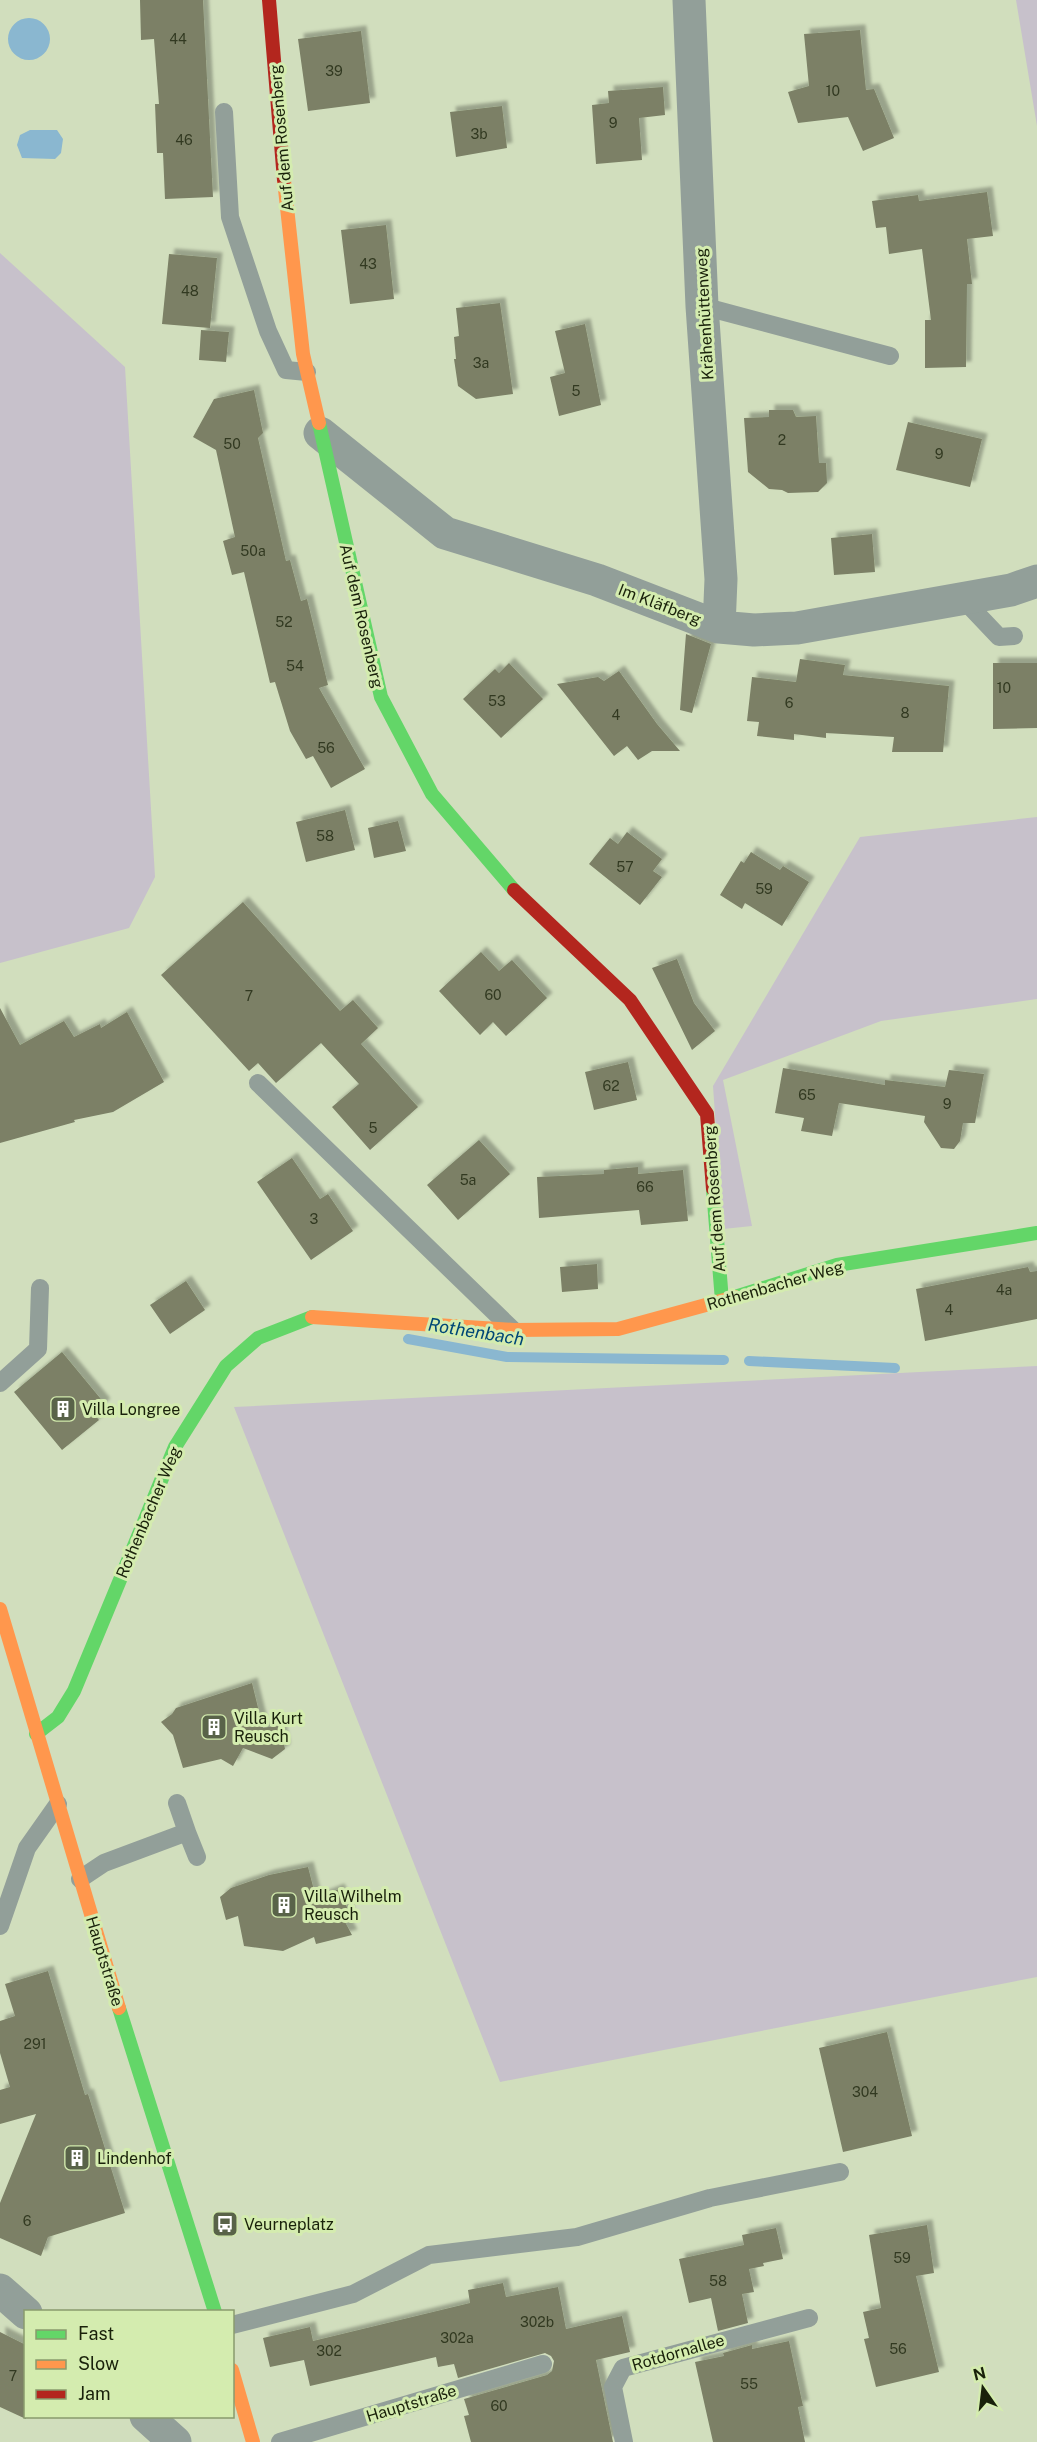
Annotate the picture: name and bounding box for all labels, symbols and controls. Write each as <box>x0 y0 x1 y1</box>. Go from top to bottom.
house number: 44 <box>169 31 187 47</box>
house number: 39 <box>325 63 343 79</box>
street label: Auf dem Rosenberg <box>266 64 297 212</box>
house number: 10 <box>826 83 840 99</box>
house number: 9 <box>609 115 618 131</box>
house number: 3b <box>470 126 488 142</box>
house number: 46 <box>175 132 193 148</box>
street label: Krähenhüttenweg <box>692 247 717 381</box>
house number: 43 <box>359 256 377 272</box>
house number: 48 <box>181 283 199 299</box>
house number: 3a <box>473 355 489 371</box>
house number: 5 <box>572 383 581 399</box>
house number: 2 <box>778 432 786 448</box>
house number: 50 <box>223 436 241 452</box>
house number: 9 <box>935 446 944 462</box>
street label: Auf dem Rosenberg <box>336 542 387 690</box>
house number: 50a <box>240 543 266 559</box>
street label: Im Kläfberg <box>616 580 704 629</box>
house number: 52 <box>275 614 293 630</box>
house number: 54 <box>286 658 304 674</box>
house number: 10 <box>997 680 1011 696</box>
house number: 53 <box>488 693 506 709</box>
house number: 6 <box>785 695 794 711</box>
house number: 8 <box>900 705 910 721</box>
house number: 4 <box>612 707 621 723</box>
house number: 56 <box>317 740 335 756</box>
house number: 58 <box>316 828 334 844</box>
house number: 57 <box>616 859 634 875</box>
house number: 59 <box>755 881 773 897</box>
house number: 60 <box>484 987 502 1003</box>
house number: 7 <box>245 988 253 1004</box>
house number: 62 <box>602 1078 620 1094</box>
house number: 65 <box>798 1087 816 1103</box>
house number: 9 <box>943 1096 952 1112</box>
house number: 5 <box>369 1120 378 1136</box>
street label: Auf dem Rosenberg <box>700 1125 729 1273</box>
house number: 5a <box>460 1172 476 1188</box>
house number: 66 <box>636 1179 654 1195</box>
house number: 3 <box>310 1211 319 1227</box>
street label: Rothenbacher Weg <box>705 1257 846 1314</box>
house number: 4a <box>996 1282 1012 1298</box>
house number: 4 <box>945 1302 954 1318</box>
water label: Rothenbach <box>427 1314 526 1349</box>
building icon: Villa Longree <box>48 1394 78 1424</box>
place label: Villa Longree <box>82 1400 180 1419</box>
street label: Rothenbacher Weg <box>112 1443 185 1581</box>
place label: Villa Kurt Reusch <box>234 1709 303 1746</box>
building icon: Villa Kurt Reusch <box>199 1712 229 1742</box>
place label: Villa Wilhelm Reusch <box>304 1887 402 1924</box>
building icon: Villa Wilhelm Reusch <box>269 1890 299 1920</box>
street label: Hauptstraße <box>82 1914 127 2009</box>
house number: 291 <box>24 2036 46 2052</box>
house number: 304 <box>852 2084 878 2100</box>
building icon: Lindenhof <box>62 2143 92 2173</box>
place label: Lindenhof <box>97 2149 172 2168</box>
bus stop icon: Veurneplatz <box>210 2209 240 2239</box>
house number: 6 <box>23 2213 32 2229</box>
place label: Veurneplatz <box>244 2215 334 2234</box>
house number: 59 <box>893 2250 911 2266</box>
house number: 58 <box>709 2273 727 2289</box>
legend <box>24 2310 234 2418</box>
house number: 302b <box>520 2314 554 2330</box>
text: Fast <box>78 2323 114 2344</box>
house number: 302a <box>440 2330 474 2346</box>
street label: Rotdornallee <box>630 2330 727 2375</box>
house number: 56 <box>889 2341 907 2357</box>
house number: 302 <box>316 2343 342 2359</box>
text: Slow <box>78 2353 119 2374</box>
north arrow <box>953 2358 1013 2418</box>
text: N <box>971 2363 988 2385</box>
house number: 7 <box>9 2368 17 2384</box>
house number: 55 <box>740 2376 758 2392</box>
street label: Hauptstraße <box>364 2381 459 2426</box>
text: Jam <box>78 2383 111 2404</box>
house number: 60 <box>490 2398 508 2414</box>

